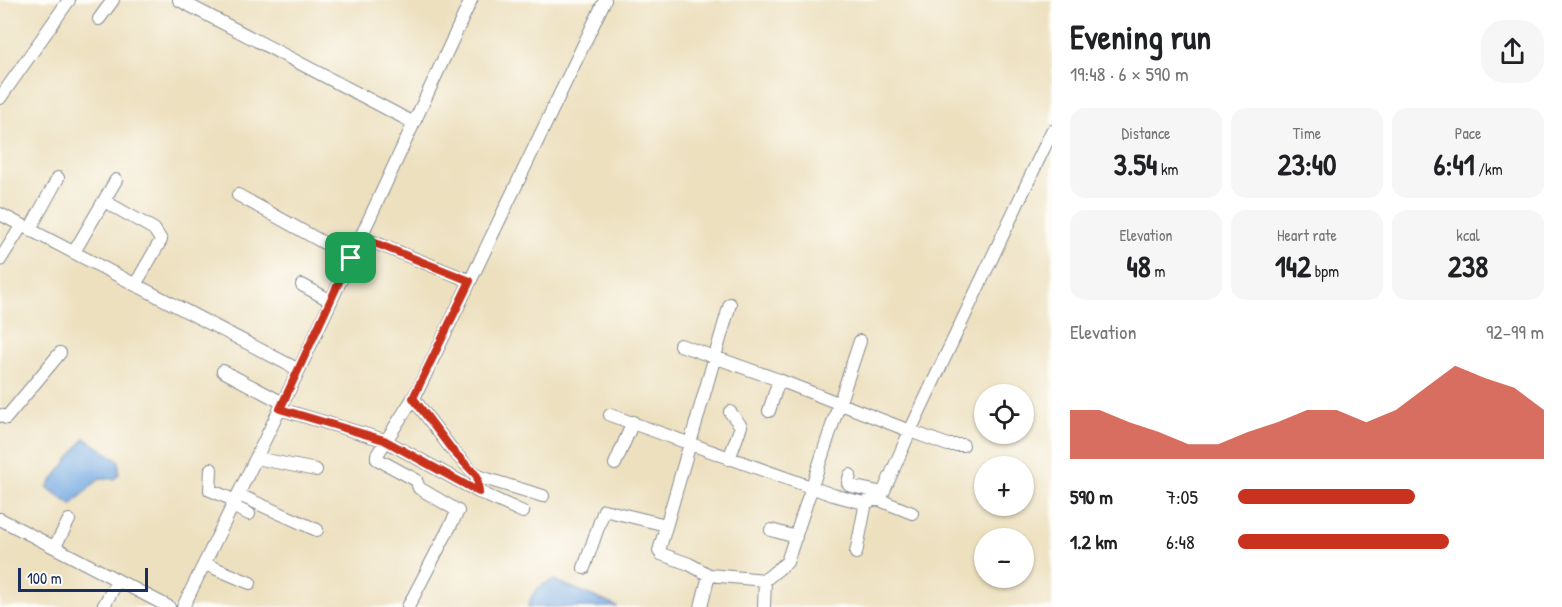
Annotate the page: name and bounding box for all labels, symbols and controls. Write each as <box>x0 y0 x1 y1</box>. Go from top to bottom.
text: Evening run <box>1070 15 1211 59</box>
button: share <box>1481 20 1544 83</box>
text: 19:48 · 6 × 590 m <box>1070 60 1189 87</box>
text: Distance <box>1122 122 1170 144</box>
text: Time <box>1293 122 1321 144</box>
text: Pace <box>1455 122 1481 144</box>
text: 3.54 <box>1113 144 1157 184</box>
text: 23:40 <box>1277 144 1337 184</box>
text: 6:41 <box>1433 144 1475 184</box>
text: km <box>1157 158 1179 180</box>
text: /km <box>1475 158 1503 180</box>
text: Elevation <box>1119 224 1173 246</box>
text: Heart rate <box>1277 224 1337 246</box>
text: kcal <box>1456 224 1480 246</box>
pin <box>325 232 376 283</box>
icon: arrive <box>334 241 367 274</box>
text: 48 <box>1127 246 1151 286</box>
text: 142 <box>1275 246 1311 286</box>
text: 238 <box>1448 246 1488 286</box>
text: m <box>1151 260 1165 282</box>
text: bpm <box>1311 260 1339 282</box>
text: Elevation <box>1070 318 1136 345</box>
text: 92–99 m <box>1486 318 1544 345</box>
map controls <box>974 384 1034 588</box>
button: locate <box>974 384 1034 444</box>
button: + <box>974 456 1034 516</box>
text: 590 m <box>1070 483 1113 510</box>
text: 7:05 <box>1166 483 1198 510</box>
button: − <box>974 528 1034 588</box>
text: 1.2 km <box>1070 528 1117 555</box>
text: 6:48 <box>1166 528 1195 555</box>
scale bar <box>18 565 148 592</box>
text: 100 m <box>27 567 62 589</box>

